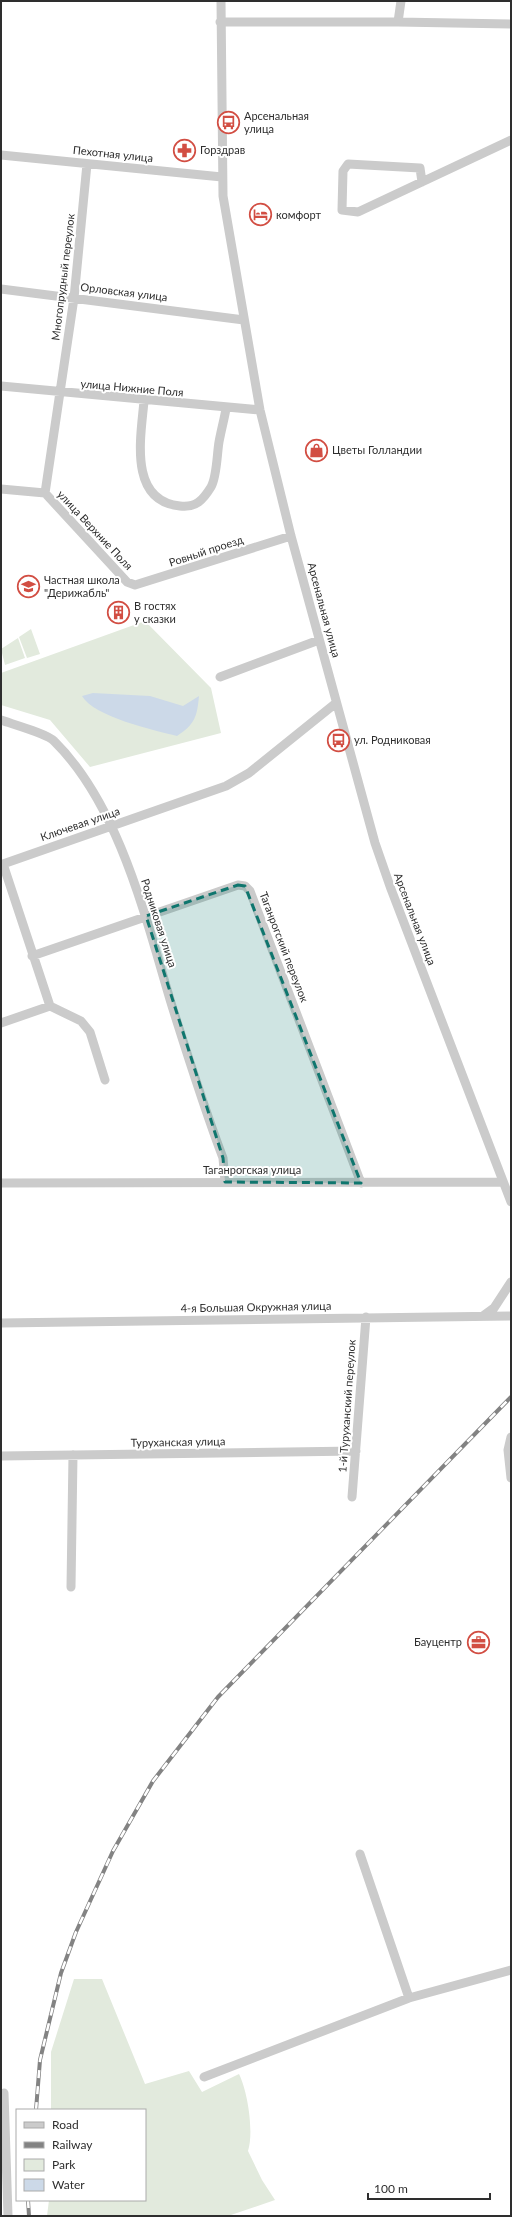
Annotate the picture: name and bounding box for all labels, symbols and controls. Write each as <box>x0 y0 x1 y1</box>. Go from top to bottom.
bus stop icon: Арсенальная улица <box>216 109 242 135</box>
place label: Арсенальная улица <box>244 109 309 135</box>
pharmacy icon: Горздрав <box>171 137 197 163</box>
street label: Пехотная улица <box>72 143 154 164</box>
place label: Горздрав <box>200 143 245 156</box>
hotel icon: комфорт <box>248 202 274 228</box>
place label: комфорт <box>276 208 321 221</box>
street label: Многопрудный переулок <box>48 212 77 341</box>
street label: Орловская улица <box>80 280 168 303</box>
street label: улица Нижние Поля <box>80 377 184 398</box>
shop icon: Цветы Голландии <box>303 437 329 463</box>
place label: Цветы Голландии <box>332 443 422 456</box>
street label: улица Верхние Поля <box>55 487 136 572</box>
street label: Ровный проезд <box>167 532 245 569</box>
street label: Арсенальная улица <box>306 561 343 659</box>
school or university icon: Частная школа "Дерижабль" <box>15 573 41 599</box>
place label: Частная школа "Дерижабль" <box>44 573 120 599</box>
building icon: В гостях у сказки <box>106 599 132 625</box>
place label: В гостях у сказки <box>134 599 176 625</box>
bus stop icon: ул. Родниковая <box>325 727 351 753</box>
place label: ул. Родниковая <box>354 733 431 746</box>
street label: Ключевая улица <box>38 804 121 843</box>
street label: Арсенальная улица <box>392 871 439 967</box>
street label: Родниковая улица <box>139 877 180 969</box>
street label: Таганрогский переулок <box>257 890 312 1004</box>
street label: Таганрогская улица <box>203 1163 301 1176</box>
street label: 4-я Большая Окружная улица <box>181 1299 331 1314</box>
street label: 1-й Туруханский переулок <box>335 1339 358 1473</box>
street label: Туруханская улица <box>131 1434 225 1449</box>
office icon: Бауцентр <box>465 1629 491 1655</box>
place label: Бауцентр <box>414 1635 462 1648</box>
legend <box>16 2109 146 2201</box>
text: Road <box>52 2117 79 2132</box>
text: Railway <box>52 2137 93 2152</box>
text: Park <box>52 2157 76 2172</box>
scale bar <box>368 2175 490 2201</box>
text: Water <box>52 2177 85 2192</box>
text: 100 m <box>374 2181 408 2196</box>

